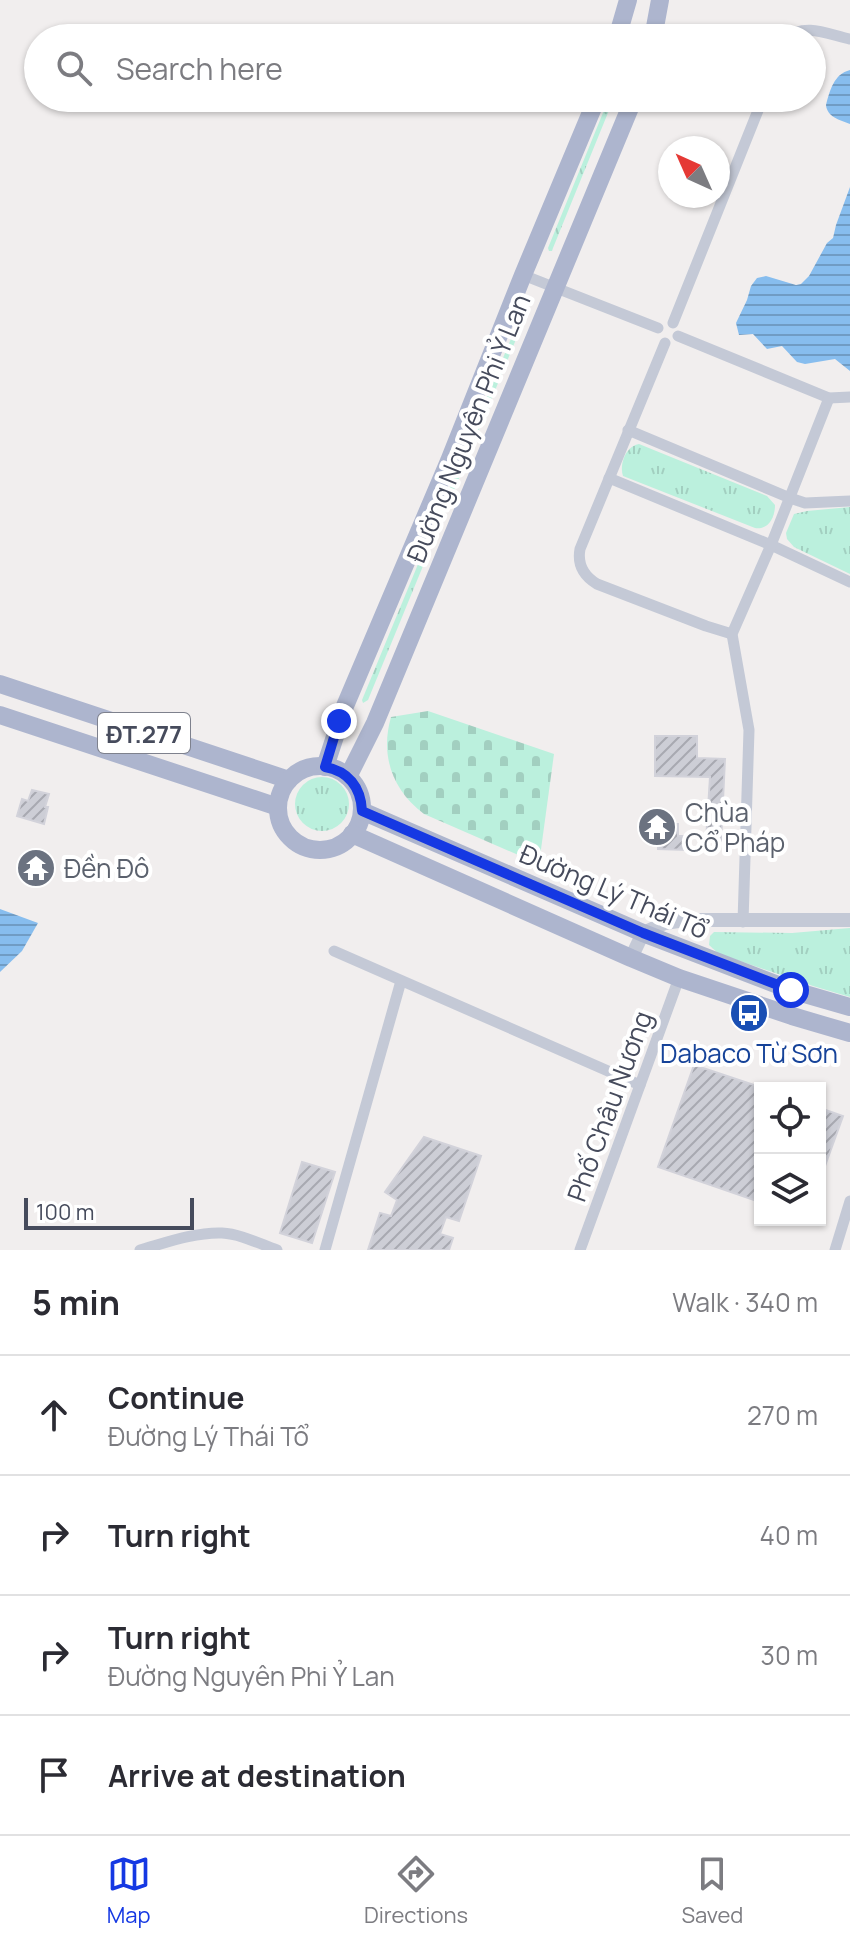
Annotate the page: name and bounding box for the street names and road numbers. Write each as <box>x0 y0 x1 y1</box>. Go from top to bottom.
street label: Đường Nguyên Phi Ỷ Lan <box>398 288 538 568</box>
road number: ĐT.277 <box>98 713 190 753</box>
street label: Đường Lý Thái Tổ <box>514 835 714 947</box>
street label: Phố Châu Nương <box>558 1006 660 1206</box>

